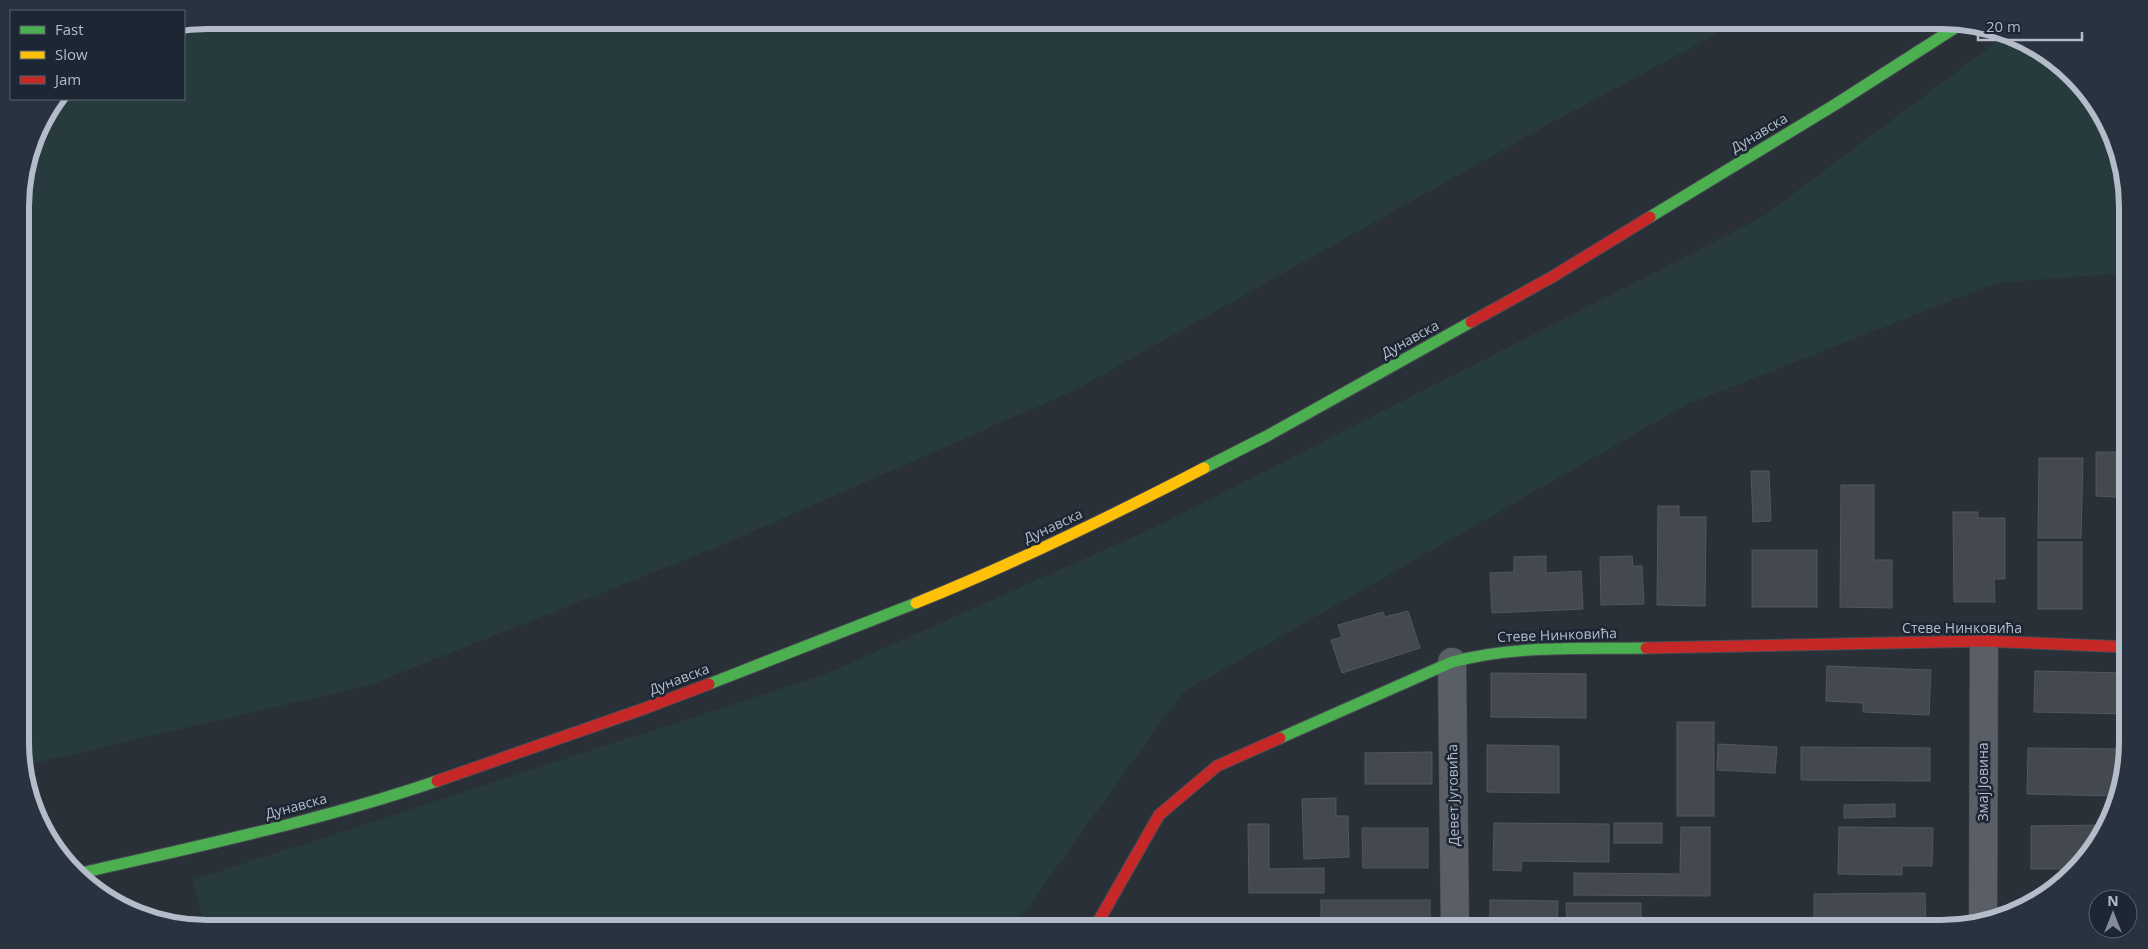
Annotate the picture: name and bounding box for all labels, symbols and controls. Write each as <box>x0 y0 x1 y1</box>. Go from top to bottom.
legend <box>10 10 185 100</box>
scale bar <box>1978 10 2082 42</box>
text: 20 m <box>1986 16 2021 36</box>
text: Fast <box>55 19 84 39</box>
text: Slow <box>55 44 88 64</box>
text: Jam <box>53 69 81 89</box>
street label: Дунавска <box>1727 108 1791 157</box>
street label: Дунавска <box>1378 315 1442 362</box>
street label: Дунавска <box>1020 504 1085 547</box>
street label: Стеве Нинковића <box>1902 618 2022 637</box>
street label: Стеве Нинковића <box>1497 623 1617 646</box>
street label: Дунавска <box>646 658 712 699</box>
street label: Змај Јовина <box>1973 742 1992 822</box>
street label: Девет Југовића <box>1442 744 1463 846</box>
street label: Дунавска <box>263 788 329 823</box>
north arrow <box>2088 889 2138 939</box>
text: N <box>2107 891 2119 910</box>

